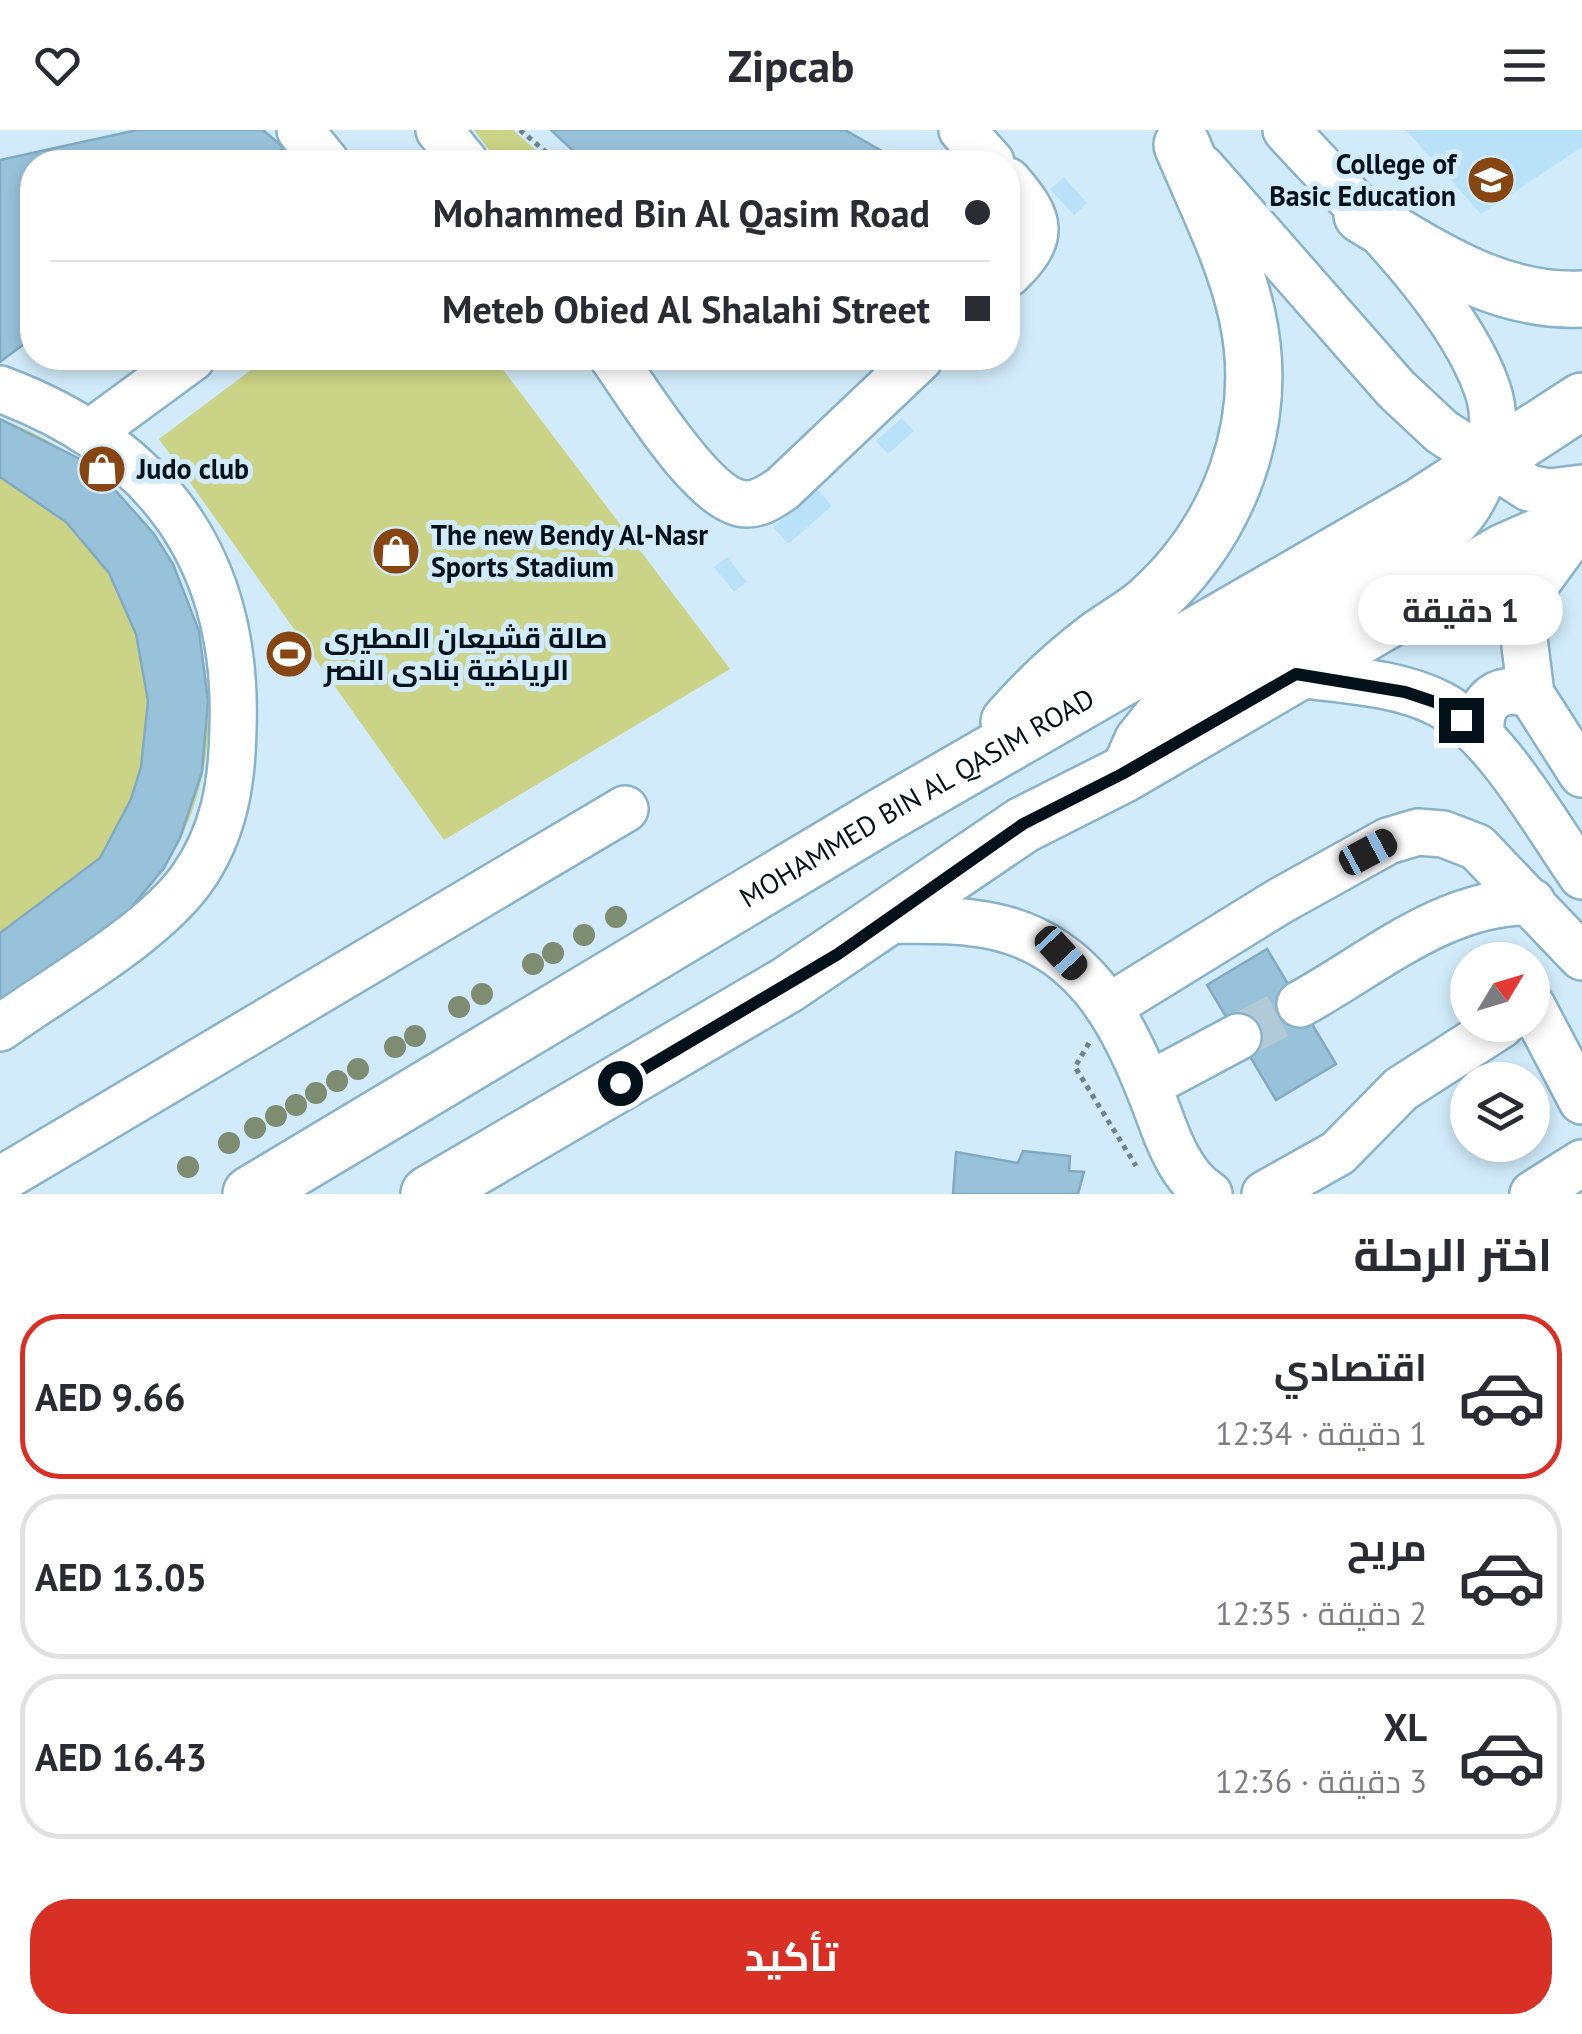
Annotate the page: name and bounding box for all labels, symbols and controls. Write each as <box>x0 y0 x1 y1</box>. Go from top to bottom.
text: Zipcab <box>728 36 854 94</box>
icon: heart <box>30 38 85 93</box>
icon: menu <box>1497 38 1552 93</box>
place label: College of Basic Education <box>1269 145 1458 214</box>
school or university icon: College of Basic Education <box>1465 154 1517 206</box>
text: Mohammed Bin Al Qasim Road <box>433 188 930 237</box>
text: Meteb Obied Al Shalahi Street <box>442 284 930 333</box>
shop icon: Judo club <box>76 443 128 495</box>
place label: Judo club <box>136 450 249 487</box>
place label: The new Bendy Al-Nasr Sports Stadium <box>431 516 708 585</box>
shop icon: The new Bendy Al-Nasr Sports Stadium <box>370 525 422 577</box>
callout: 1 دقيقة <box>1358 575 1564 645</box>
text: 1 دقيقة <box>1402 589 1519 631</box>
place label: صالة قشيعان المطيرى الرياضية بنادى النصر <box>323 619 608 688</box>
sports icon: صالة قشيعان المطيرى الرياضية بنادى النصر <box>263 628 315 680</box>
street label: MOHAMMED BIN AL QASIM ROAD <box>732 679 1101 915</box>
route end <box>1439 698 1484 743</box>
car <box>1334 825 1402 879</box>
car <box>1030 921 1092 985</box>
north arrow <box>1450 942 1550 1042</box>
map controls <box>1450 942 1550 1162</box>
route start <box>598 1061 643 1106</box>
button: layers <box>1450 1062 1550 1162</box>
text: اختر الرحلة <box>1354 1225 1552 1283</box>
text: اقتصادي <box>1274 1342 1427 1391</box>
icon: car <box>1457 1352 1547 1442</box>
text: AED 9.66 <box>35 1372 186 1421</box>
text: 1 دقيقة · 12:34 <box>1215 1412 1427 1454</box>
text: مريح <box>1347 1522 1427 1571</box>
icon: car <box>1457 1532 1547 1622</box>
text: AED 13.05 <box>35 1552 207 1601</box>
text: 2 دقيقة · 12:35 <box>1215 1592 1427 1634</box>
text: XL <box>1383 1702 1427 1751</box>
icon: car <box>1457 1712 1547 1802</box>
text: AED 16.43 <box>35 1732 207 1781</box>
text: 3 دقيقة · 12:36 <box>1215 1760 1427 1802</box>
button: تأكيد <box>30 1899 1552 2014</box>

